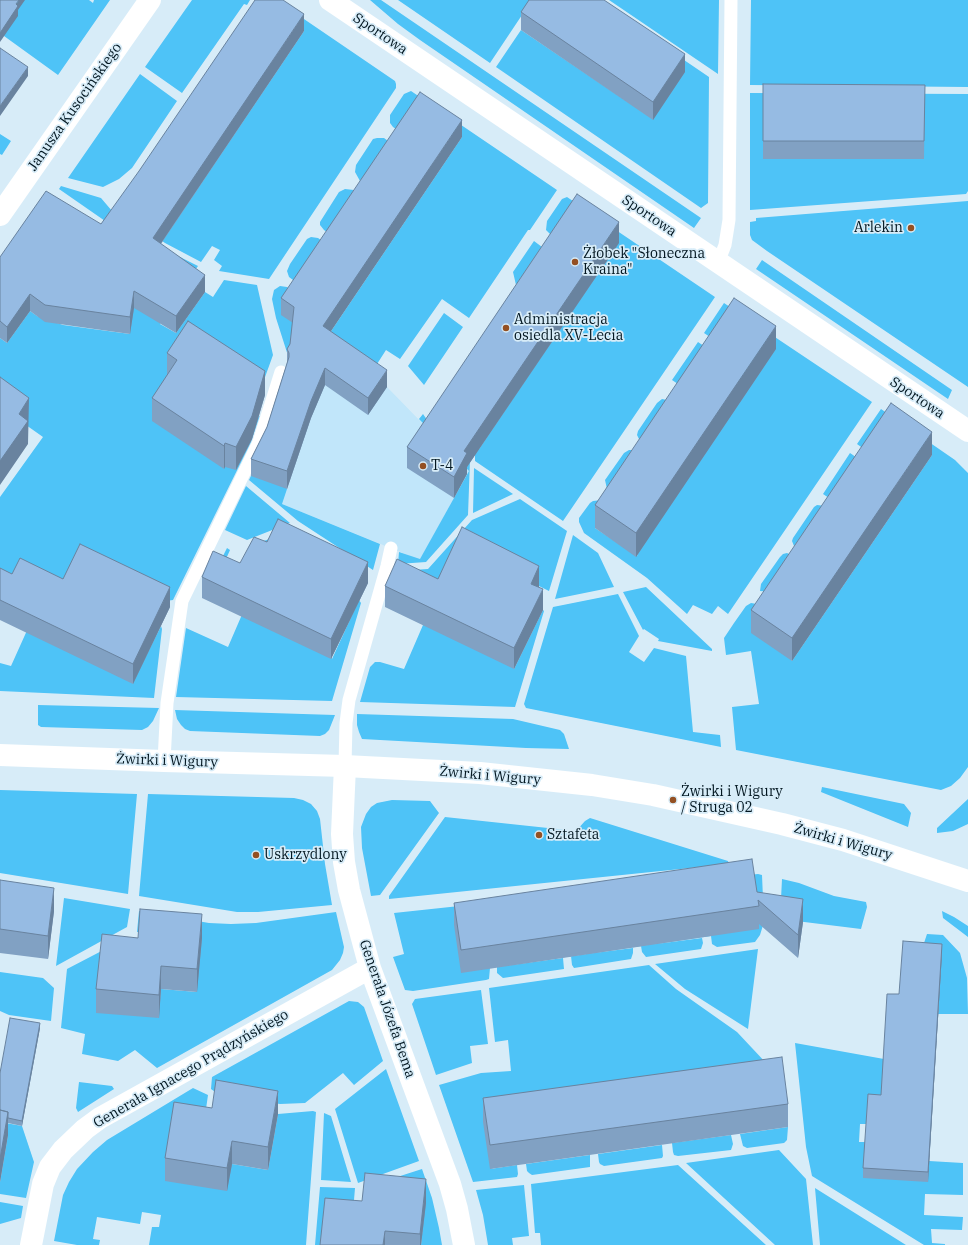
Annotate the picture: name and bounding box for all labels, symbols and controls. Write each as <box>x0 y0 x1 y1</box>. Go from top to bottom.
street label: Sportowa <box>349 10 411 58</box>
street label: Janusza Kusocińskiego <box>24 40 126 174</box>
street label: Sportowa <box>618 192 680 240</box>
place label: Arlekin <box>854 220 903 236</box>
marker: Arlekin <box>906 223 916 233</box>
place label: Żłobek "Słoneczna Kraina" <box>583 246 705 278</box>
marker: Żłobek "Słoneczna Kraina" <box>570 257 580 267</box>
place label: Administracja osiedla XV-Lecia <box>514 312 623 344</box>
marker: Administracja osiedla XV-Lecia <box>501 323 511 333</box>
street label: Sportowa <box>886 374 948 422</box>
place label: T-4 <box>431 458 453 474</box>
marker: T-4 <box>418 461 428 471</box>
street label: Żwirki i Wigury <box>116 751 218 771</box>
street label: Żwirki i Wigury <box>439 763 541 789</box>
place label: Żwirki i Wigury / Struga 02 <box>681 784 783 816</box>
marker: Żwirki i Wigury / Struga 02 <box>668 795 678 805</box>
street label: Żwirki i Wigury <box>792 820 894 864</box>
place label: Sztafeta <box>547 827 600 843</box>
marker: Sztafeta <box>534 830 544 840</box>
place label: Uskrzydlony <box>264 847 347 863</box>
marker: Uskrzydlony <box>251 850 261 860</box>
street label: Generała Józefa Bema <box>355 938 419 1080</box>
street label: Generała Ignacego Prądzyńskiego <box>91 1006 291 1132</box>

